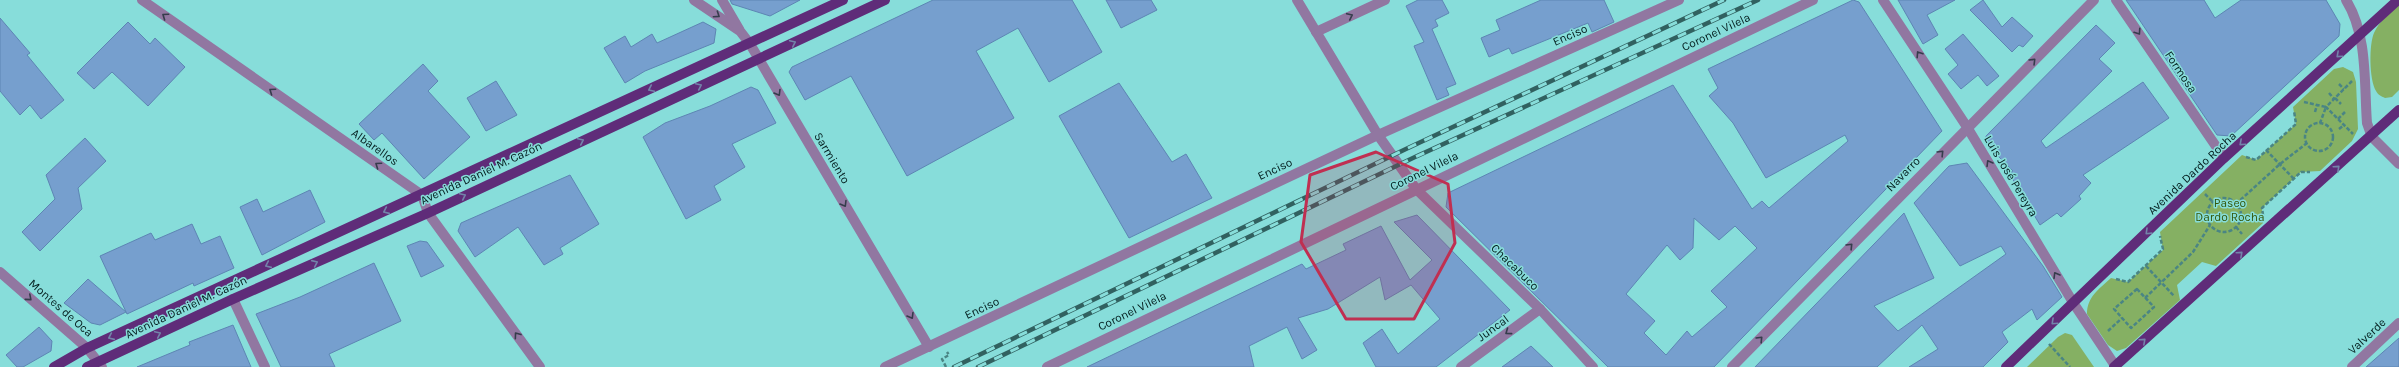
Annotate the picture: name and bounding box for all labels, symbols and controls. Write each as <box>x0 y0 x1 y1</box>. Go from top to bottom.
one-way arrow <box>713 10 720 18</box>
street label: Coronel Vilela <box>1679 10 1753 54</box>
one-way arrow <box>162 13 169 21</box>
one-way arrow <box>1346 13 1354 21</box>
street label: Enciso <box>1550 21 1590 49</box>
one-way arrow <box>2133 28 2141 35</box>
one-way arrow <box>789 40 797 48</box>
street label: Formosa <box>2162 48 2200 96</box>
one-way arrow <box>1916 51 1923 58</box>
one-way arrow <box>2336 51 2344 58</box>
one-way arrow <box>2028 58 2036 66</box>
one-way arrow <box>694 83 702 91</box>
one-way arrow <box>648 85 655 93</box>
one-way arrow <box>269 89 276 96</box>
one-way arrow <box>773 89 780 96</box>
street label: Albarellos <box>349 126 401 168</box>
street label: Avenida Dardo Rocha <box>2145 128 2239 218</box>
street label: Sarmiento <box>811 130 853 186</box>
street label: Luis José Pereyra <box>1981 133 2041 219</box>
one-way arrow <box>577 138 584 146</box>
one-way arrow <box>2239 138 2247 145</box>
street label: Avenida Daniel M. Cazón <box>418 139 544 207</box>
street label: Coronel Vilela <box>1388 148 1460 194</box>
one-way arrow <box>1936 150 1944 158</box>
street label: Navarro <box>1883 154 1923 194</box>
street label: Enciso <box>1255 155 1295 183</box>
one-way arrow <box>1986 160 1993 167</box>
one-way arrow <box>376 163 383 170</box>
one-way arrow <box>2332 165 2340 172</box>
one-way arrow <box>459 193 467 201</box>
park label: Paseo Dardo Rocha <box>2195 196 2265 224</box>
one-way arrow <box>840 200 847 207</box>
one-way arrow <box>383 207 390 215</box>
one-way arrow <box>2145 227 2153 235</box>
street label: Chacabuco <box>1488 241 1542 293</box>
one-way arrow <box>1846 243 1853 251</box>
one-way arrow <box>2235 252 2243 259</box>
one-way arrow <box>311 259 318 267</box>
one-way arrow <box>265 260 272 268</box>
one-way arrow <box>2053 272 2061 279</box>
street label: Avenida Daniel M. Cazón <box>123 273 249 341</box>
street label: Montes de Oca <box>26 276 96 340</box>
street label: Coronel Vilela <box>1096 288 1168 334</box>
one-way arrow <box>25 293 32 300</box>
street label: Enciso <box>962 294 1002 322</box>
one-way arrow <box>906 312 913 319</box>
street label: Juncal <box>1475 312 1511 344</box>
street label: Valverde <box>2345 315 2389 357</box>
one-way arrow <box>2051 317 2059 325</box>
one-way arrow <box>1505 328 1512 335</box>
one-way arrow <box>154 331 162 339</box>
one-way arrow <box>108 332 116 340</box>
one-way arrow <box>515 333 522 340</box>
one-way arrow <box>1755 336 1762 344</box>
one-way arrow <box>2139 339 2146 346</box>

